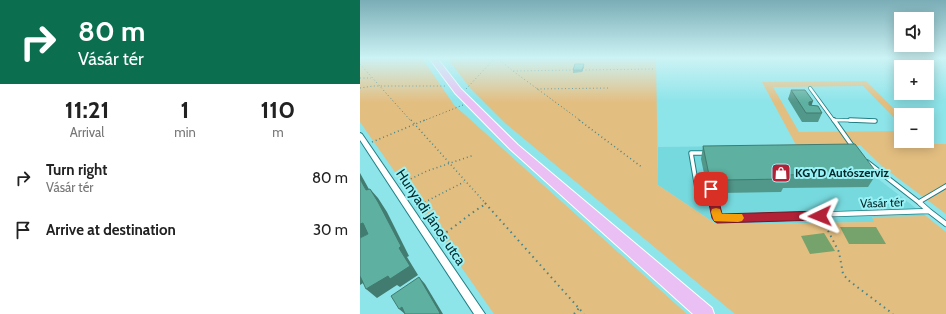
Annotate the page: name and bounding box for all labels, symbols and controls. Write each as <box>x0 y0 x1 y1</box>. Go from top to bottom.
map controls <box>894 12 934 148</box>
button: sound <box>894 12 934 52</box>
text: 80 m <box>78 14 145 48</box>
icon: right <box>12 16 64 68</box>
text: Vásár tér <box>78 48 144 70</box>
button: + <box>894 60 934 100</box>
text: 11:21 <box>65 95 109 124</box>
text: 1 <box>181 95 189 124</box>
text: 110 <box>261 95 295 124</box>
button: − <box>894 108 934 148</box>
text: Arrival <box>70 124 104 140</box>
text: min <box>174 124 196 140</box>
text: m <box>272 124 284 140</box>
text: Turn right <box>46 161 107 179</box>
shop icon: KGYD Autószerviz <box>770 162 792 184</box>
place label: KGYD Autószerviz <box>795 165 889 180</box>
street label: Hunyadi János utca <box>392 166 470 269</box>
icon: right <box>12 167 34 189</box>
text: 80 m <box>312 169 348 187</box>
pin <box>694 172 728 206</box>
icon: arrive <box>700 178 722 200</box>
text: Vásár tér <box>46 179 93 195</box>
street label: Vásár tér <box>860 194 904 211</box>
position arrow <box>799 195 841 237</box>
icon: arrive <box>12 219 34 241</box>
text: Arrive at destination <box>46 221 176 239</box>
text: 30 m <box>313 221 348 239</box>

